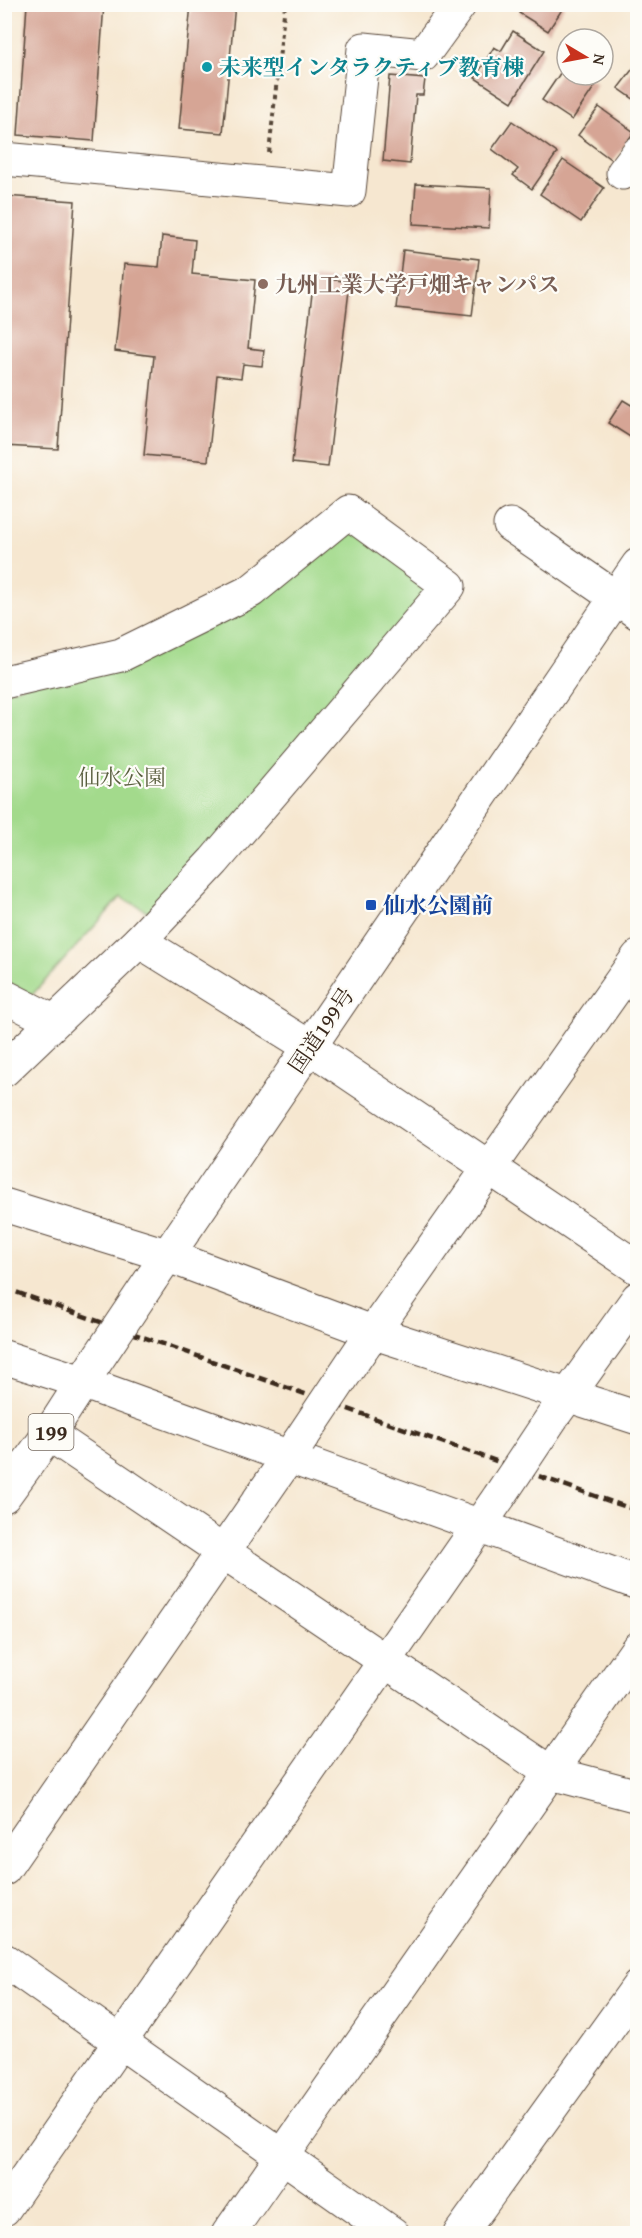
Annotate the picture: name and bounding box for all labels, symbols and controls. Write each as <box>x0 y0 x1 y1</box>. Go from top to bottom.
north arrow <box>555 27 615 87</box>
place label: 未来型インタラクティブ教育棟 <box>219 51 524 83</box>
text: N <box>587 52 613 67</box>
marker: 未来型インタラクティブ教育棟 <box>200 60 214 74</box>
place label: 九州工業大学戸畑キャンパス <box>275 268 559 300</box>
marker: 九州工業大学戸畑キャンパス <box>256 277 270 291</box>
park label: 仙水公園 <box>78 761 166 793</box>
place label: 仙水公園前 <box>383 889 493 921</box>
marker: 仙水公園前 <box>364 898 378 912</box>
street label: 国道199号 <box>280 981 362 1079</box>
road number: 199 <box>28 1414 74 1450</box>

